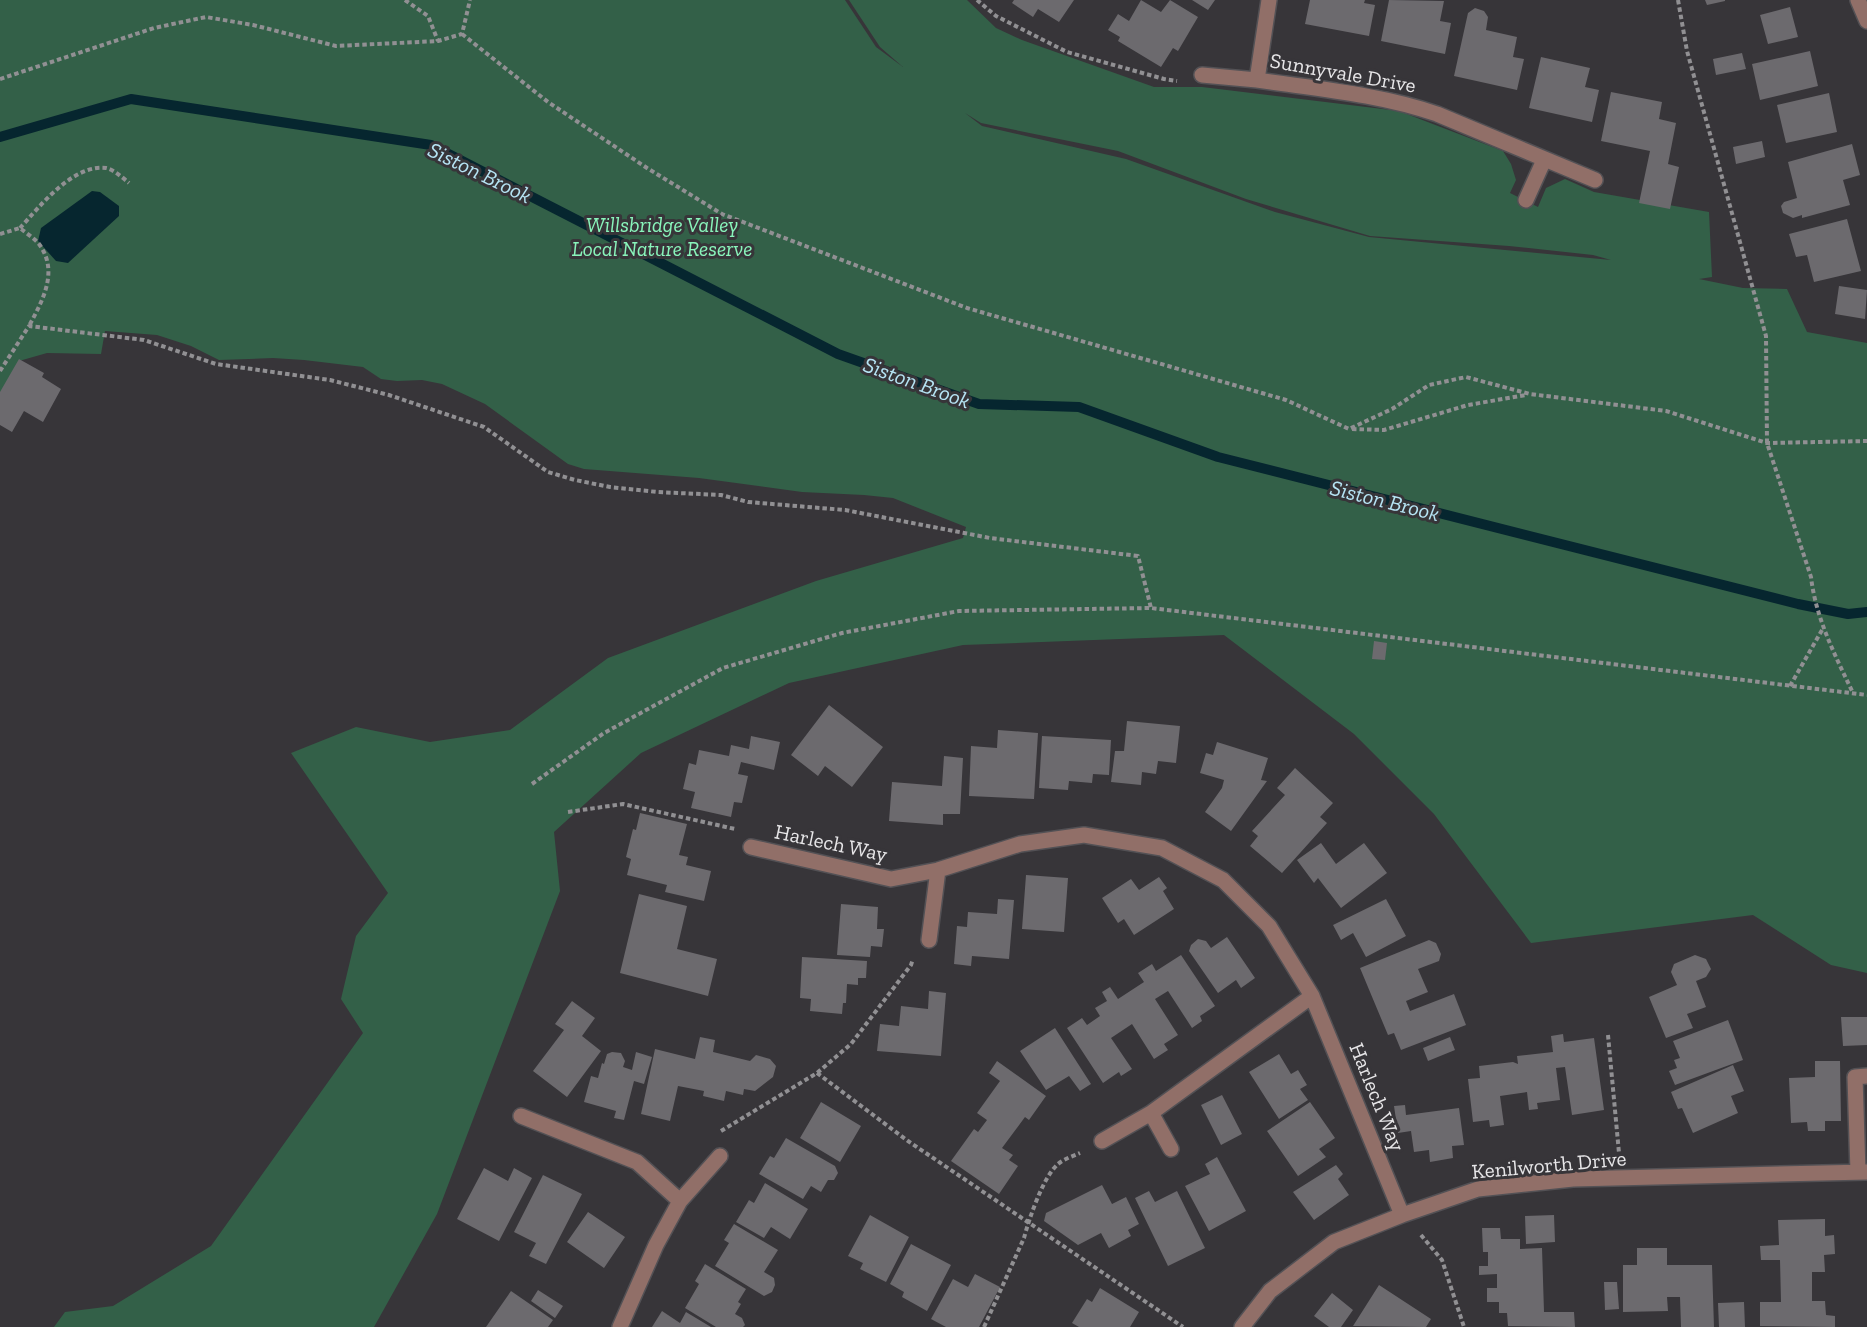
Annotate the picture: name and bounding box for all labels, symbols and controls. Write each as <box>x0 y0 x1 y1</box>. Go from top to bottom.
street label: Sunnyvale Drive <box>1268 47 1418 98</box>
water label: Siston Brook <box>424 136 536 209</box>
park label: Willsbridge Valley Local Nature Reserve <box>572 212 752 261</box>
water label: Siston Brook <box>860 351 974 414</box>
water label: Siston Brook <box>1327 474 1443 527</box>
street label: Harlech Way <box>773 818 890 867</box>
street label: Harlech Way <box>1344 1039 1411 1155</box>
street label: Kenilworth Drive <box>1471 1145 1627 1184</box>

